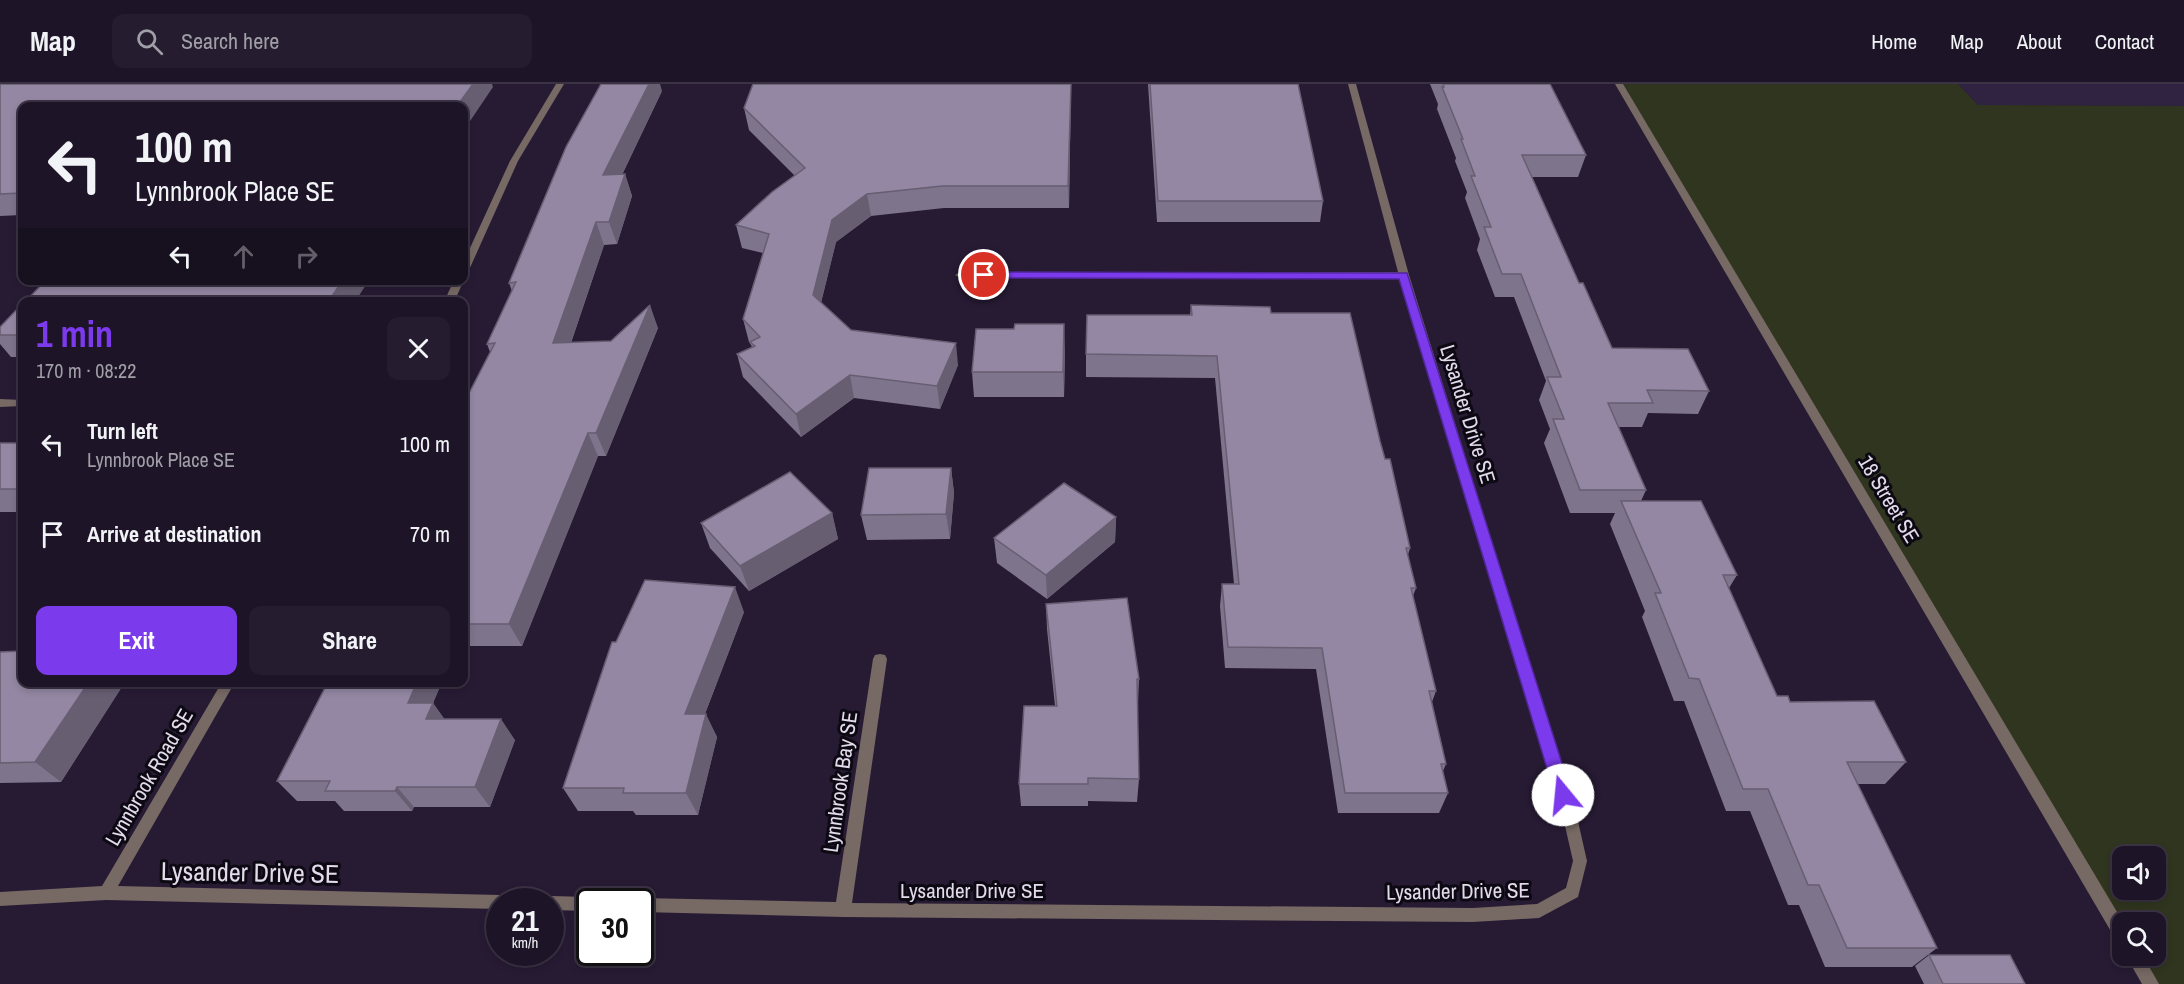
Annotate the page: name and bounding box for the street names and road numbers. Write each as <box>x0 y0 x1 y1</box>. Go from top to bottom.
street label: Lysander Drive SE <box>1433 341 1503 487</box>
street label: 18 Street SE <box>1851 450 1927 548</box>
street label: Lynnbrook Road SE <box>98 703 200 851</box>
street label: Lynnbrook Bay SE <box>816 710 864 854</box>
street label: Lysander Drive SE <box>161 853 339 891</box>
street label: Lysander Drive SE <box>1386 875 1530 907</box>
street label: Lysander Drive SE <box>900 876 1044 905</box>

